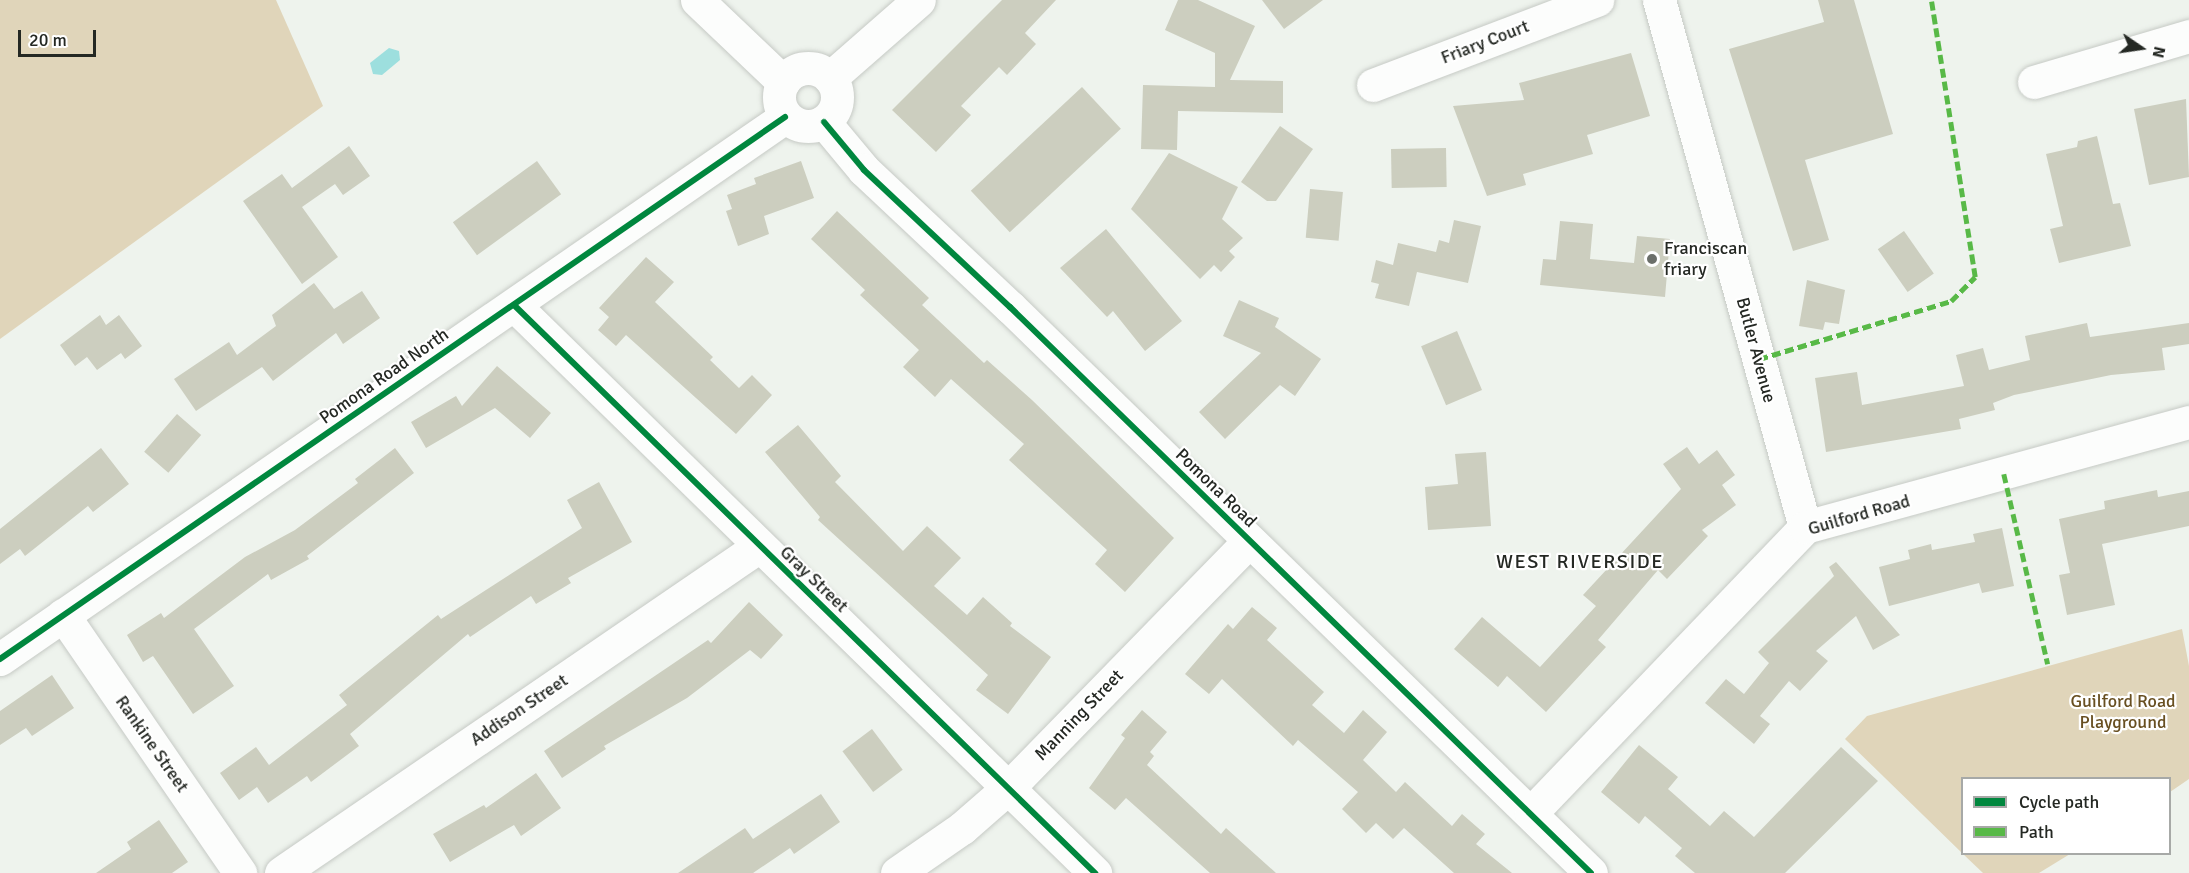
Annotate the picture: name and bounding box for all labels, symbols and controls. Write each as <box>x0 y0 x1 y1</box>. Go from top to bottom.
street label: Friary Court <box>1438 15 1532 69</box>
scale bar <box>21 18 99 56</box>
north arrow <box>2111 18 2171 78</box>
text: 20 m <box>29 29 67 51</box>
text: N <box>2148 44 2170 60</box>
place label: Franciscan friary <box>1664 238 1747 280</box>
marker: Franciscan friary <box>1645 252 1659 266</box>
street label: Butler Avenue <box>1732 295 1780 405</box>
street label: Pomona Road North <box>315 323 453 429</box>
street label: Pomona Road <box>1171 444 1261 532</box>
street label: Guilford Road <box>1806 490 1912 540</box>
street label: Gray Street <box>775 541 853 617</box>
district label: WEST RIVERSIDE <box>1496 549 1664 573</box>
street label: Manning Street <box>1030 665 1128 765</box>
street label: Addison Street <box>466 670 572 750</box>
street label: Rankine Street <box>111 691 193 797</box>
park label: Guilford Road Playground <box>2070 691 2176 734</box>
legend <box>1961 777 2171 855</box>
text: Cycle path <box>2019 791 2099 813</box>
text: Path <box>2019 821 2054 843</box>

